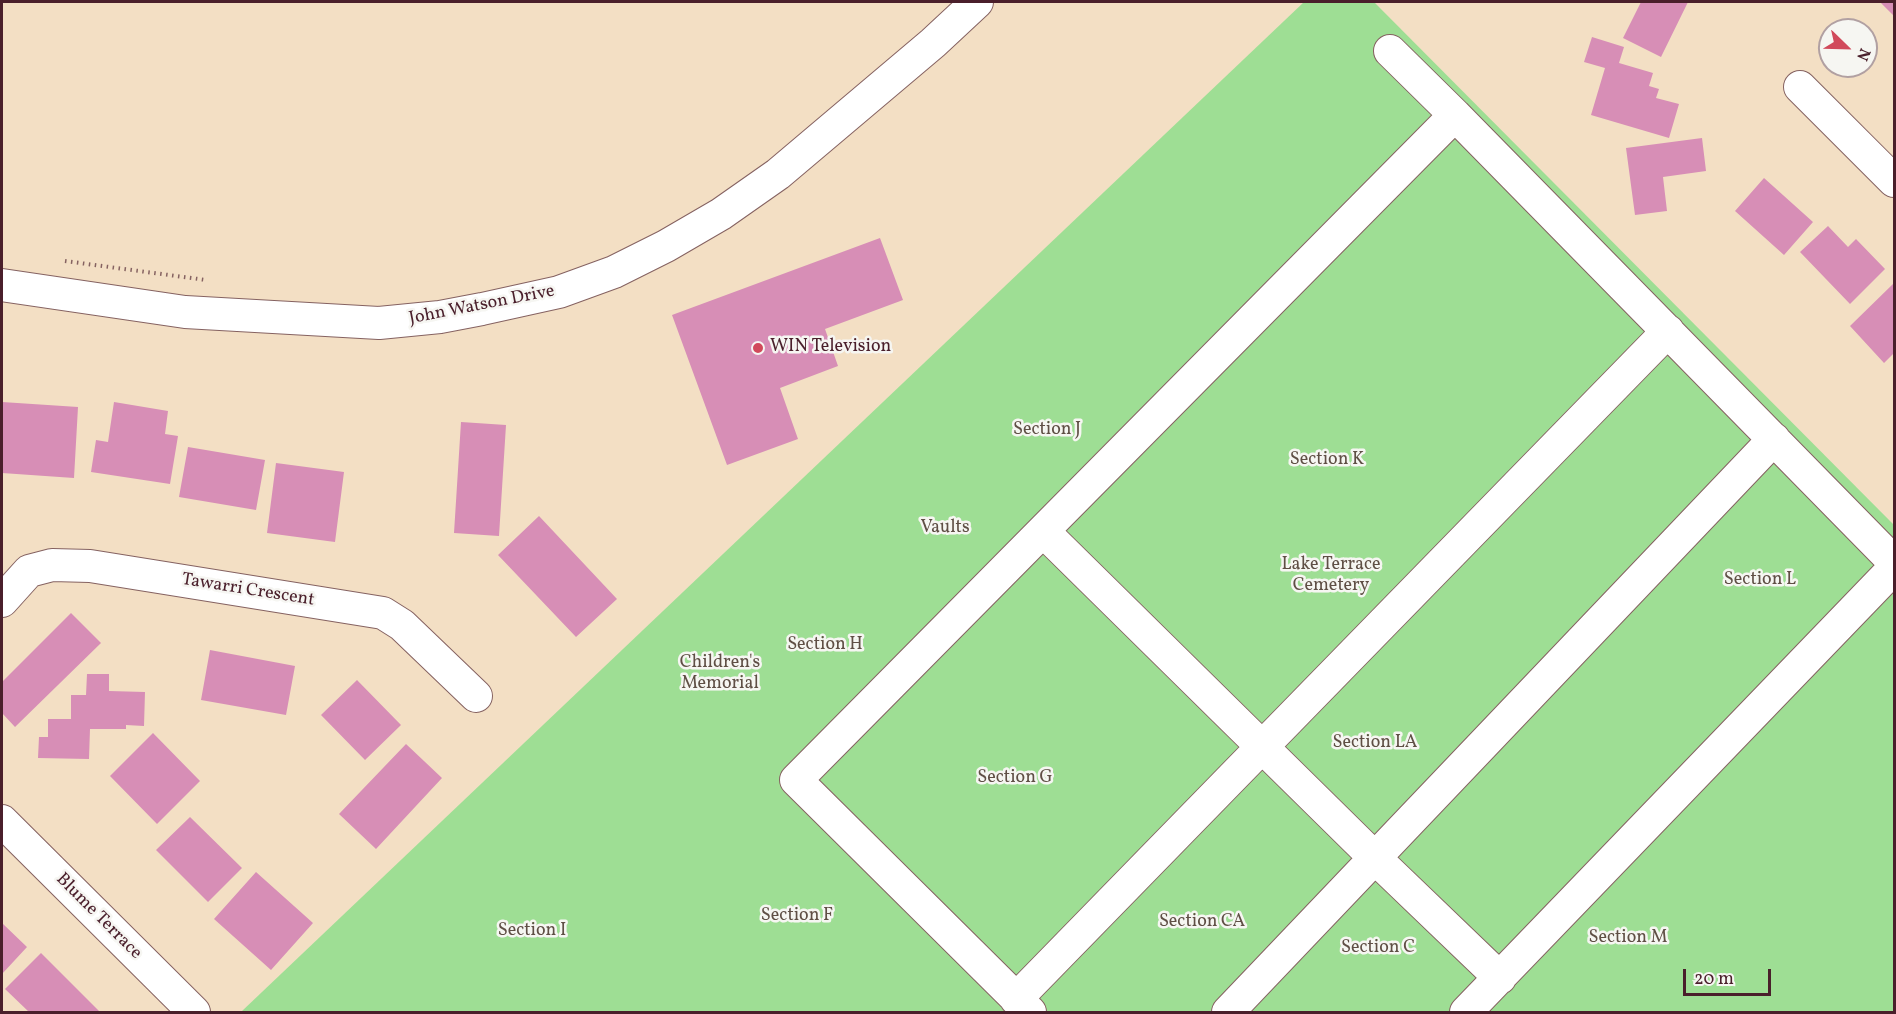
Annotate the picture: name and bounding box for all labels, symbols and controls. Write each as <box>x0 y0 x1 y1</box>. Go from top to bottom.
north arrow <box>1818 18 1878 78</box>
text: N <box>1850 45 1875 64</box>
street label: John Watson Drive <box>407 281 557 331</box>
place label: WIN Television <box>770 337 891 359</box>
marker: WIN Television <box>751 341 765 355</box>
park label: Section J <box>1013 420 1081 442</box>
park label: Section K <box>1290 450 1364 472</box>
park label: Vaults <box>920 518 970 540</box>
park label: Lake Terrace Cemetery <box>1281 555 1381 598</box>
street label: Tawarri Crescent <box>180 570 316 612</box>
park label: Section L <box>1724 570 1796 592</box>
park label: Section H <box>787 635 863 657</box>
park label: Children's Memorial <box>680 653 760 696</box>
park label: Section LA <box>1333 733 1417 755</box>
park label: Section G <box>977 768 1053 790</box>
street label: Blume Terrace <box>50 869 146 965</box>
park label: Section F <box>761 906 833 928</box>
park label: Section CA <box>1159 912 1245 934</box>
park label: Section I <box>498 921 566 943</box>
park label: Section M <box>1589 928 1667 950</box>
park label: Section C <box>1341 938 1415 960</box>
scale bar <box>1686 957 1774 995</box>
text: 20 m <box>1694 967 1734 992</box>

